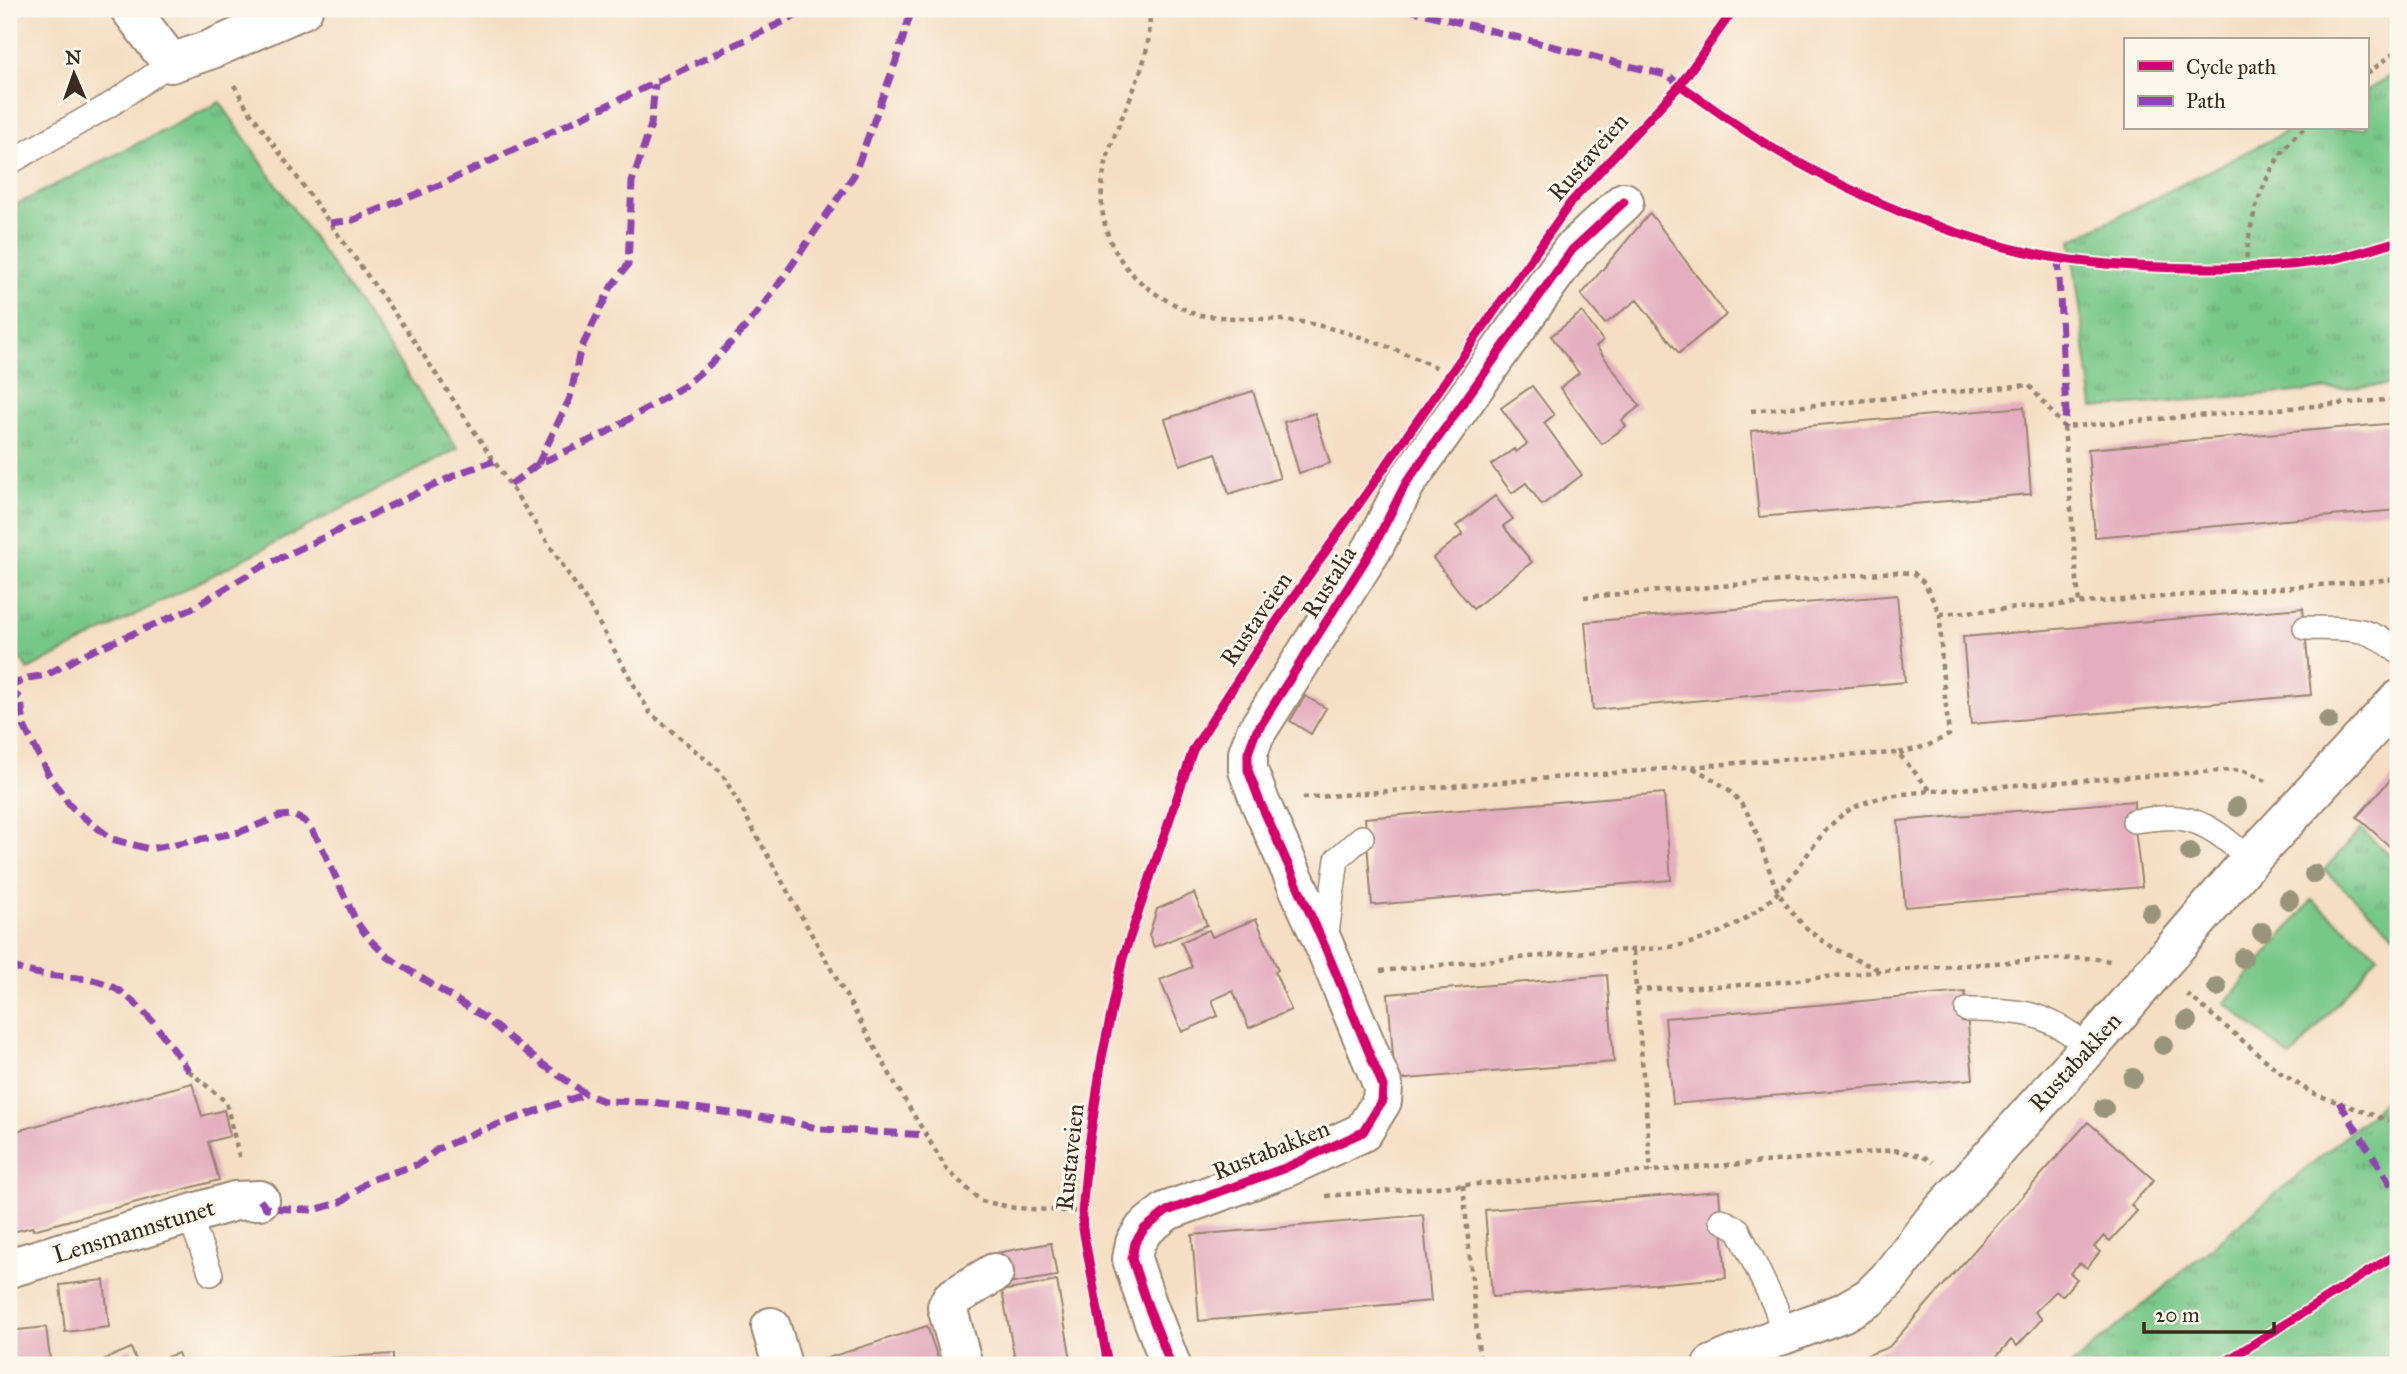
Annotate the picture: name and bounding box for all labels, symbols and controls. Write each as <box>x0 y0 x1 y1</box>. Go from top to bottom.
north arrow <box>38 38 108 108</box>
legend <box>2124 38 2368 130</box>
text: N <box>65 46 82 69</box>
text: Cycle path <box>2186 54 2277 80</box>
text: Path <box>2186 88 2226 114</box>
street label: Rustaveien <box>1541 107 1635 207</box>
street label: Rustalia <box>1295 539 1363 624</box>
street label: Rustaveien <box>1214 566 1298 672</box>
street label: Rustabakken <box>2022 1006 2128 1118</box>
street label: Rustaveien <box>1049 1102 1091 1212</box>
street label: Rustabakken <box>1208 1113 1334 1187</box>
street label: Lensmannstunet <box>50 1192 219 1270</box>
scale bar <box>2144 1290 2274 1334</box>
text: 20 m <box>2155 1302 2200 1328</box>

